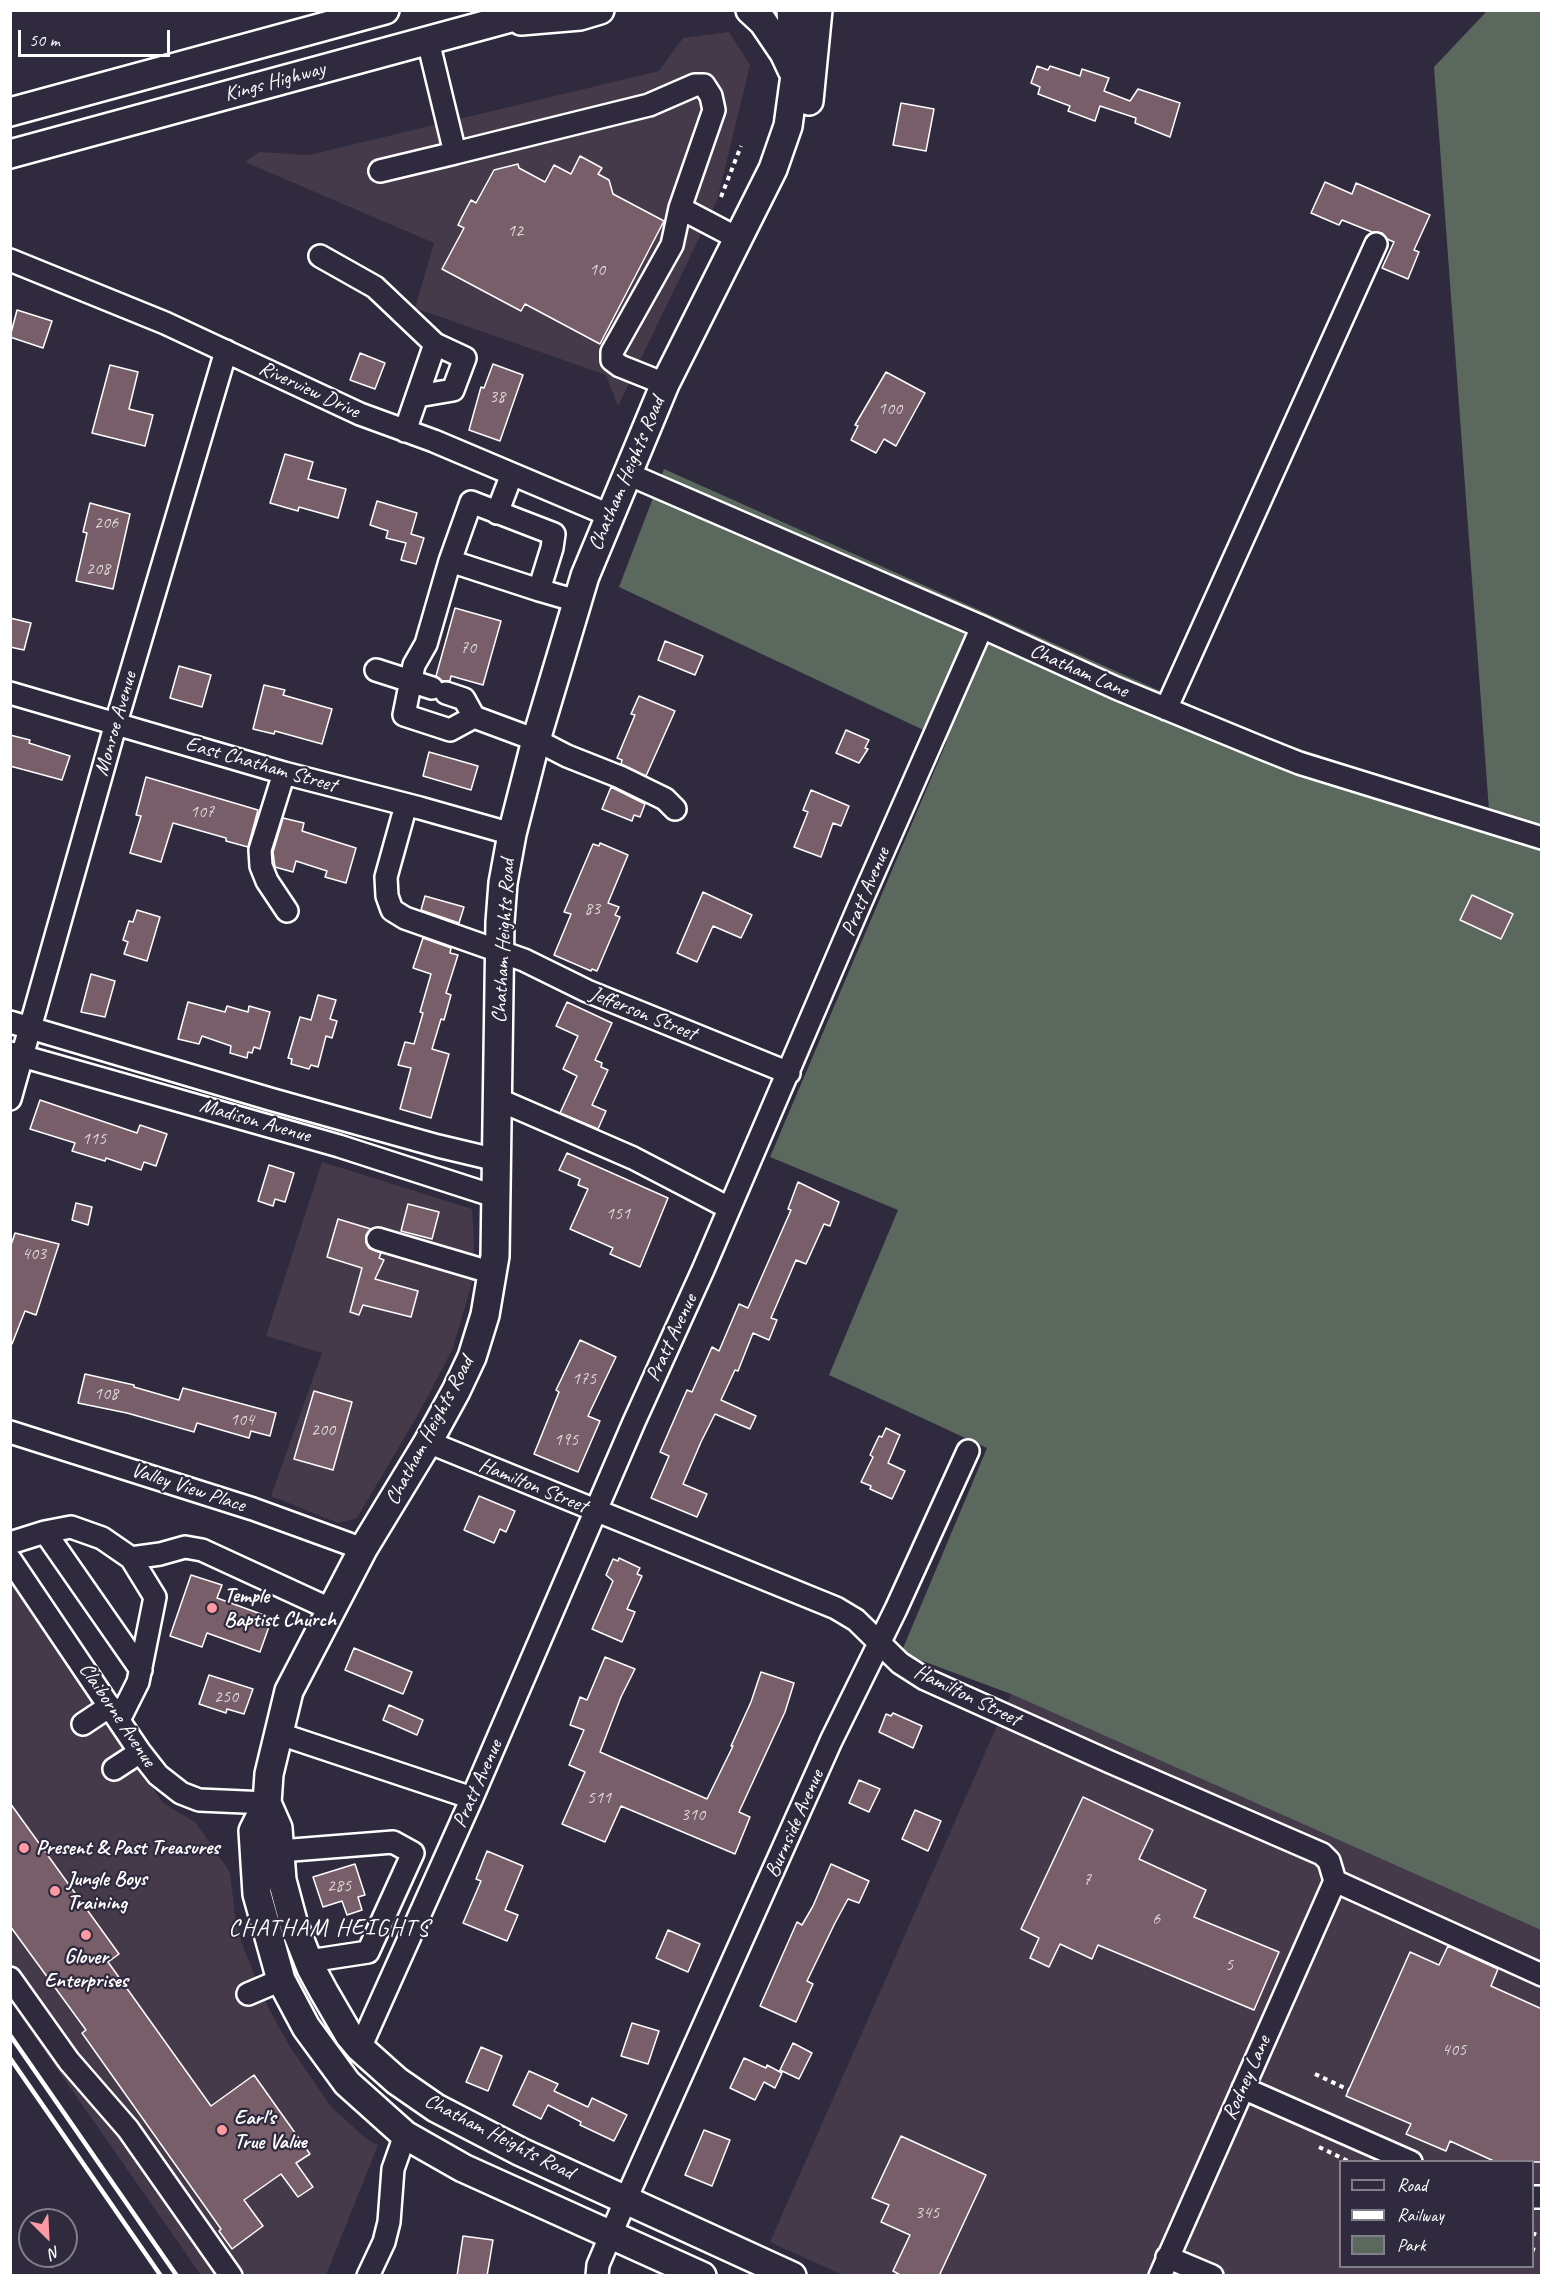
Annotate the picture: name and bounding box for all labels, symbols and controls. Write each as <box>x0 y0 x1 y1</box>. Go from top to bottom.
scale bar <box>21 18 172 56</box>
text: 50 m <box>29 29 60 51</box>
street label: Kings Highway <box>222 56 328 108</box>
house number: 12 <box>507 220 523 242</box>
house number: 10 <box>589 259 605 281</box>
street label: Riverview Drive <box>255 356 363 424</box>
house number: 38 <box>489 386 505 408</box>
street label: Chatham Heights Road <box>583 393 671 555</box>
house number: 100 <box>878 398 902 420</box>
house number: 206 <box>94 512 118 534</box>
house number: 208 <box>86 558 110 580</box>
house number: 70 <box>460 637 476 659</box>
street label: Chatham Lane <box>1026 638 1132 704</box>
street label: Monroe Avenue <box>89 669 143 779</box>
street label: East Chatham Street <box>183 731 339 799</box>
house number: 107 <box>190 801 214 823</box>
street label: Pratt Avenue <box>836 844 896 940</box>
street label: Chatham Heights Road <box>487 858 521 1024</box>
house number: 83 <box>584 898 600 920</box>
street label: Jefferson Street <box>586 981 700 1047</box>
street label: Madison Avenue <box>197 1093 313 1149</box>
house number: 115 <box>82 1128 106 1150</box>
house number: 151 <box>606 1203 630 1225</box>
house number: 403 <box>22 1243 46 1265</box>
street label: Pratt Avenue <box>641 1290 703 1386</box>
street label: Chatham Heights Road <box>380 1352 480 1510</box>
house number: 175 <box>572 1368 596 1390</box>
house number: 108 <box>94 1383 118 1405</box>
house number: 104 <box>230 1409 254 1431</box>
house number: 200 <box>311 1419 335 1441</box>
house number: 195 <box>554 1429 578 1451</box>
street label: Hamilton Street <box>475 1453 591 1519</box>
street label: Valley View Place <box>128 1458 248 1518</box>
place label: Temple Baptist Church <box>224 1583 336 1633</box>
marker: Temple Baptist Church <box>205 1601 219 1615</box>
street label: Claiborne Avenue <box>73 1658 161 1772</box>
street label: Hamilton Street <box>910 1659 1024 1733</box>
house number: 250 <box>214 1686 238 1708</box>
street label: Pratt Avenue <box>447 1736 509 1832</box>
street label: Burnside Avenue <box>760 1766 830 1882</box>
house number: 511 <box>587 1787 611 1809</box>
house number: 310 <box>681 1804 705 1826</box>
place label: Present & Past Treasures <box>36 1835 219 1861</box>
marker: Present & Past Treasures <box>17 1841 31 1855</box>
place label: Jungle Boys Training <box>67 1866 147 1916</box>
house number: 7 <box>1083 1869 1091 1891</box>
house number: 285 <box>327 1875 351 1897</box>
marker: Jungle Boys Training <box>48 1884 62 1898</box>
house number: 6 <box>1152 1908 1160 1930</box>
district label: CHATHAM HEIGHTS <box>228 1915 430 1943</box>
marker: Glover Enterprises <box>79 1928 93 1942</box>
place label: Glover Enterprises <box>44 1944 128 1994</box>
house number: 5 <box>1225 1954 1233 1976</box>
street label: Rodney Lane <box>1217 2032 1277 2124</box>
house number: 405 <box>1442 2039 1466 2061</box>
street label: Chatham Heights Road <box>420 2088 578 2186</box>
place label: Earl's True Value <box>234 2105 306 2155</box>
marker: Earl's True Value <box>215 2123 229 2137</box>
legend <box>1339 2160 1534 2268</box>
text: Road <box>1397 2174 1427 2196</box>
house number: 345 <box>915 2202 939 2224</box>
text: Railway <box>1397 2204 1444 2226</box>
north arrow <box>18 2208 78 2268</box>
text: Park <box>1397 2234 1426 2256</box>
text: N <box>46 2241 63 2264</box>

